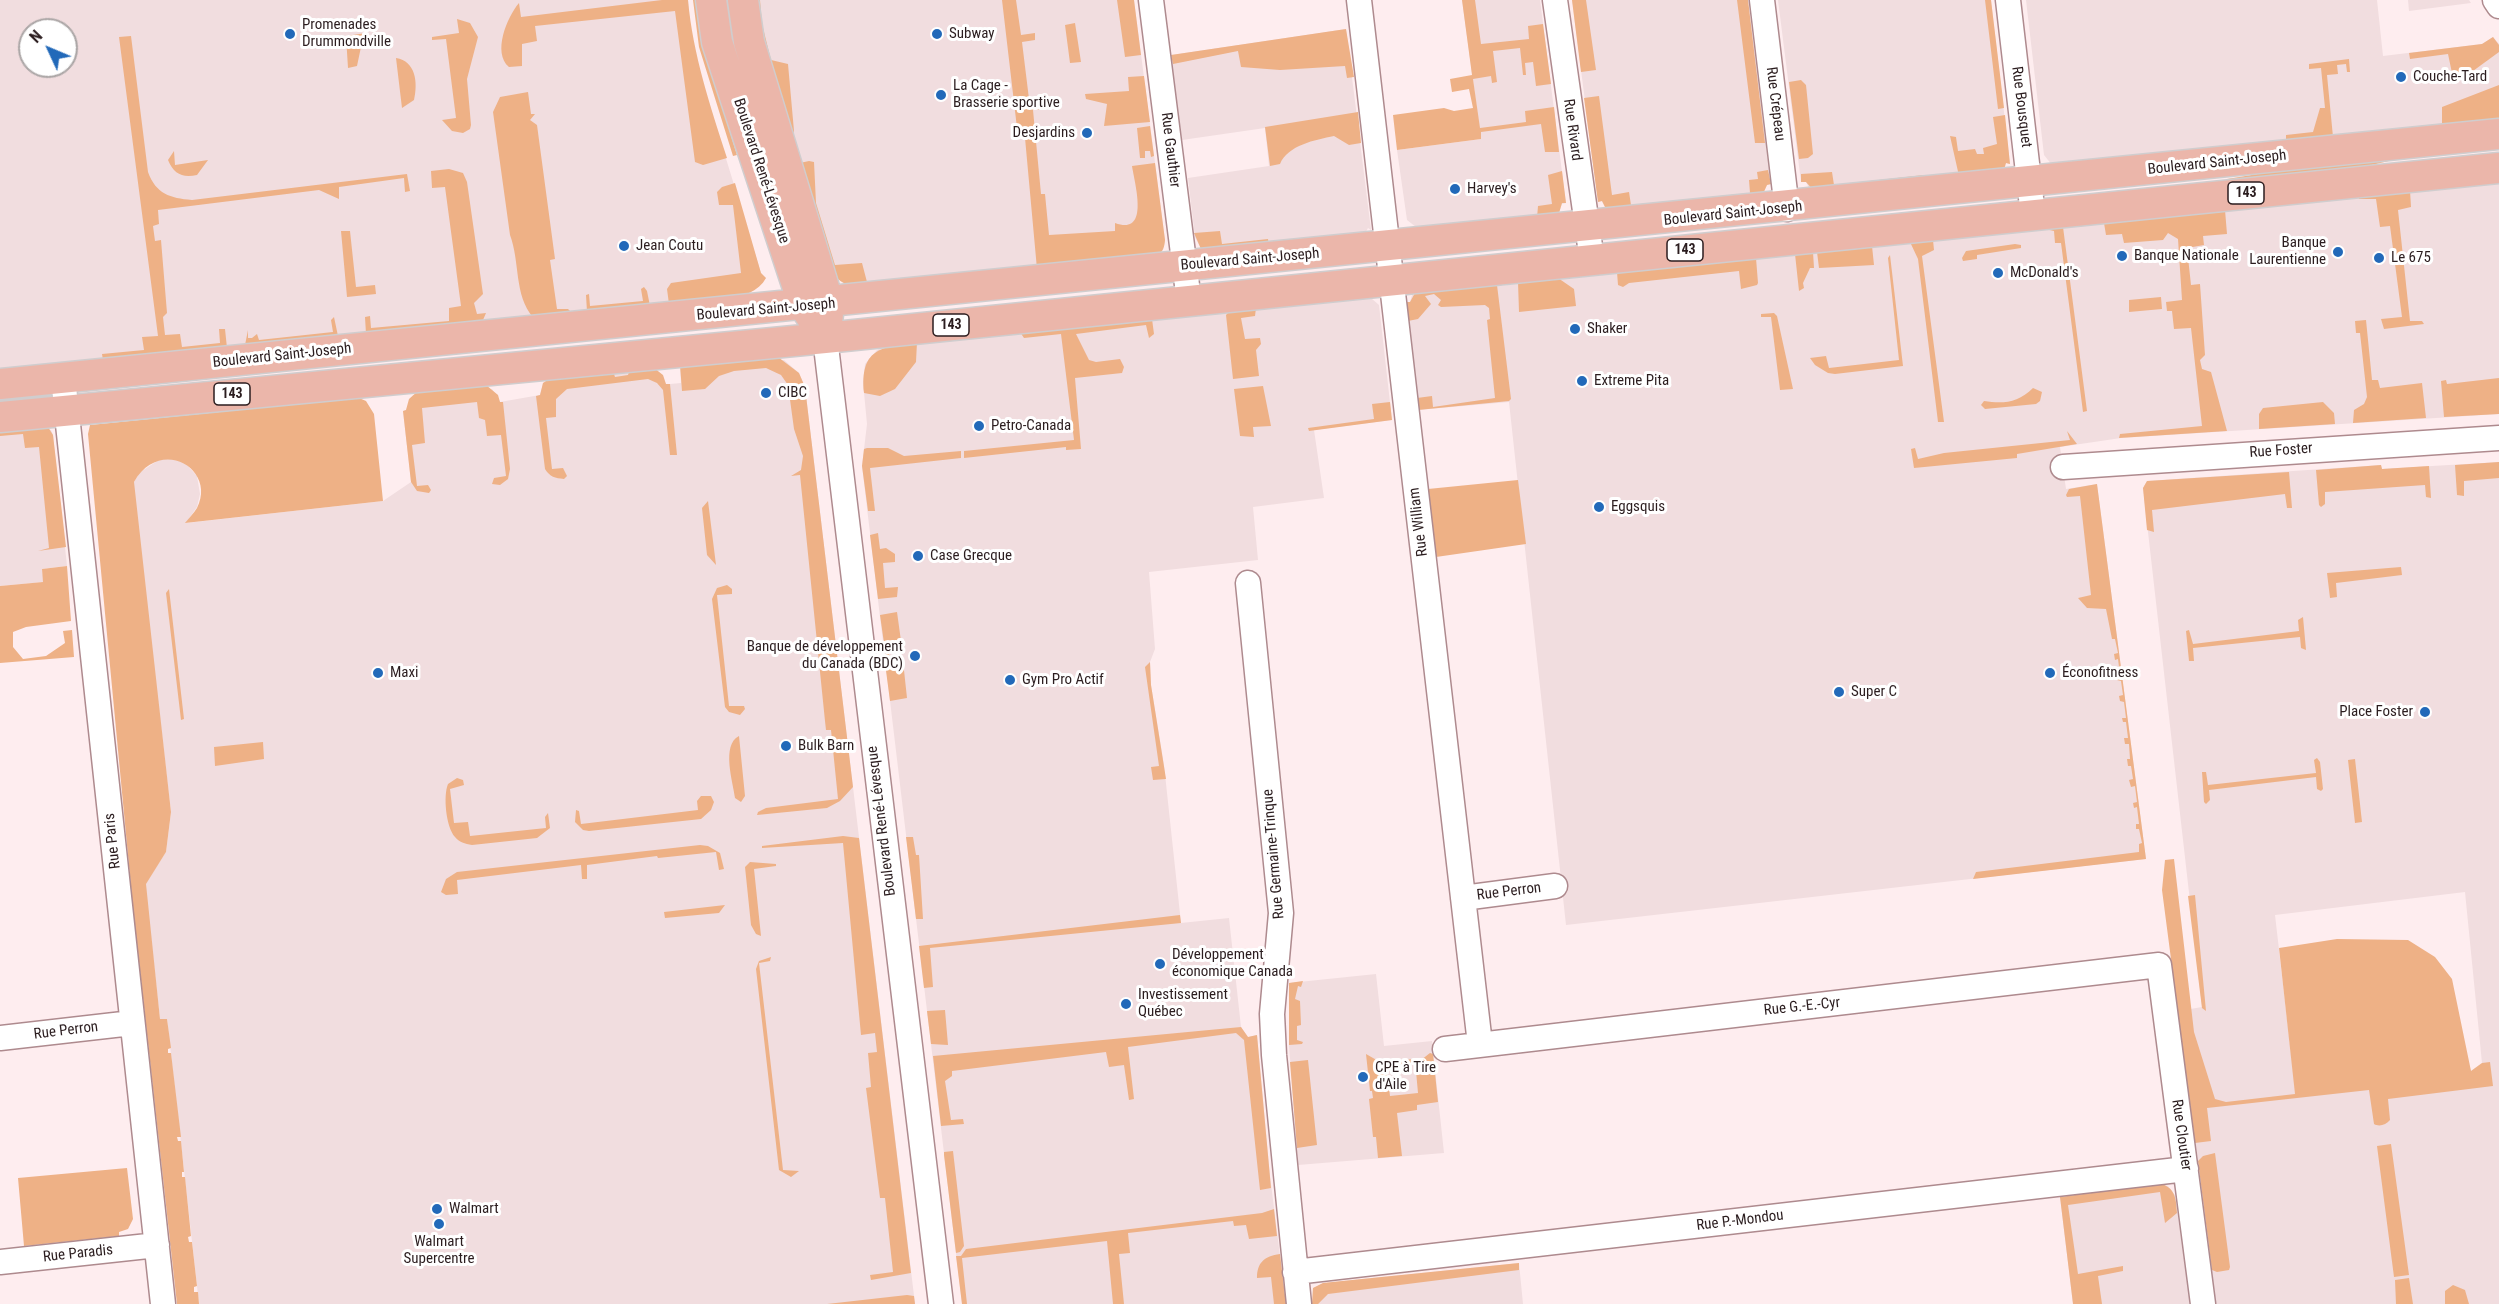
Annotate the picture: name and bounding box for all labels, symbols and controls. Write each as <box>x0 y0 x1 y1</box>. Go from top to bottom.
place label: Promenades Drummondville <box>302 16 391 51</box>
north arrow <box>18 18 78 78</box>
place label: Subway <box>949 25 994 43</box>
text: N <box>26 26 46 47</box>
marker: Promenades Drummondville <box>283 27 297 41</box>
marker: Subway <box>930 27 944 41</box>
street label: Rue Bousquet <box>2007 65 2035 149</box>
street label: Rue Crépeau <box>1762 66 1788 142</box>
place label: Couche-Tard <box>2413 68 2487 86</box>
marker: Couche-Tard <box>2394 70 2408 84</box>
place label: La Cage - Brasserie sportive <box>953 77 1060 112</box>
marker: La Cage - Brasserie sportive <box>934 88 948 102</box>
street label: Boulevard René-Lévesque <box>729 96 793 246</box>
street label: Rue Rivard <box>1559 98 1585 162</box>
street label: Rue Gauthier <box>1156 111 1184 189</box>
place label: Desjardins <box>1013 124 1075 142</box>
marker: Desjardins <box>1080 126 1094 140</box>
street label: Boulevard Saint-Joseph <box>2147 147 2287 179</box>
place label: Harvey's <box>1467 180 1517 198</box>
marker: Harvey's <box>1448 182 1462 196</box>
road number: 143 <box>2228 182 2264 204</box>
street label: Boulevard Saint-Joseph <box>1663 198 1803 230</box>
place label: Banque Laurentienne <box>2249 234 2326 269</box>
place label: Jean Coutu <box>636 237 703 255</box>
marker: Jean Coutu <box>617 239 631 253</box>
road number: 143 <box>1667 239 1703 261</box>
street label: Boulevard Saint-Joseph <box>1180 245 1320 275</box>
marker: Banque Laurentienne <box>2331 245 2345 259</box>
place label: Banque Nationale <box>2134 247 2239 265</box>
marker: Banque Nationale <box>2115 249 2129 263</box>
place label: Le 675 <box>2391 249 2431 267</box>
marker: Le 675 <box>2372 251 2386 265</box>
place label: McDonald's <box>2010 264 2079 282</box>
marker: McDonald's <box>1991 266 2005 280</box>
street label: Boulevard Saint-Joseph <box>696 295 836 325</box>
road number: 143 <box>933 314 969 336</box>
place label: Shaker <box>1587 320 1627 338</box>
marker: Shaker <box>1568 322 1582 336</box>
street label: Boulevard Saint-Joseph <box>212 340 352 372</box>
place label: Extreme Pita <box>1594 372 1669 390</box>
marker: Extreme Pita <box>1575 374 1589 388</box>
road number: 143 <box>214 383 250 405</box>
place label: CIBC <box>778 384 807 402</box>
marker: CIBC <box>759 386 773 400</box>
place label: Petro-Canada <box>991 417 1071 435</box>
marker: Petro-Canada <box>972 419 986 433</box>
street label: Rue Foster <box>2249 440 2313 462</box>
street label: Rue William <box>1406 486 1432 558</box>
place label: Eggsquis <box>1611 498 1665 516</box>
marker: Eggsquis <box>1592 500 1606 514</box>
place label: Case Grecque <box>930 547 1012 565</box>
marker: Case Grecque <box>911 549 925 563</box>
place label: Banque de développement du Canada (BDC) <box>747 638 903 673</box>
marker: Banque de développement du Canada (BDC) <box>908 649 922 663</box>
place label: Maxi <box>390 664 419 682</box>
place label: Éconofitness <box>2062 664 2138 682</box>
marker: Maxi <box>371 666 385 680</box>
marker: Éconofitness <box>2043 666 2057 680</box>
place label: Gym Pro Actif <box>1022 671 1104 689</box>
marker: Gym Pro Actif <box>1003 673 1017 687</box>
place label: Super C <box>1851 683 1897 701</box>
marker: Super C <box>1832 685 1846 699</box>
place label: Place Foster <box>2339 703 2413 721</box>
marker: Place Foster <box>2418 705 2432 719</box>
place label: Bulk Barn <box>798 737 854 755</box>
marker: Bulk Barn <box>779 739 793 753</box>
street label: Boulevard René-Lévesque <box>864 745 900 897</box>
street label: Rue Germaine-Trinque <box>1259 788 1289 920</box>
street label: Rue Paris <box>101 812 125 870</box>
street label: Rue Perron <box>1476 879 1542 905</box>
place label: Développement économique Canada <box>1172 946 1293 981</box>
marker: Développement économique Canada <box>1153 957 1167 971</box>
place label: Investissement Québec <box>1138 986 1228 1021</box>
street label: Rue G.-E.-Cyr <box>1763 994 1841 1020</box>
marker: Investissement Québec <box>1119 997 1133 1011</box>
street label: Rue Perron <box>33 1018 99 1044</box>
place label: CPE à Tire d'Aile <box>1375 1059 1436 1094</box>
marker: CPE à Tire d'Aile <box>1356 1070 1370 1084</box>
street label: Rue Cloutier <box>2167 1098 2195 1172</box>
place label: Walmart <box>449 1200 499 1218</box>
marker: Walmart <box>430 1202 444 1216</box>
street label: Rue P.-Mondou <box>1695 1207 1785 1235</box>
marker: Walmart Supercentre <box>432 1217 446 1231</box>
place label: Walmart Supercentre <box>403 1233 475 1268</box>
street label: Rue Paradis <box>42 1241 114 1267</box>

